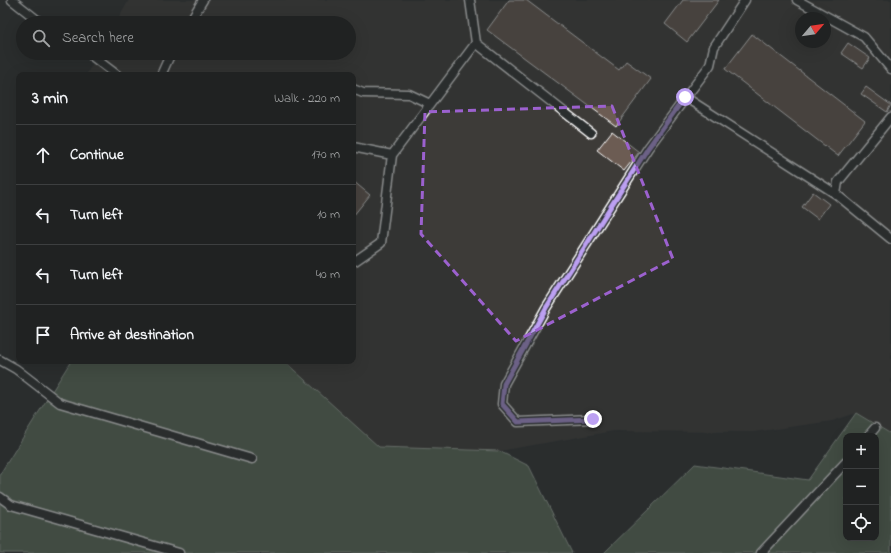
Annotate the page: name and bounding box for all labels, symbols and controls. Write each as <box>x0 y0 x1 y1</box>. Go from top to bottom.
north arrow <box>795 12 831 48</box>
search box <box>16 16 356 60</box>
icon: search <box>30 27 52 49</box>
text: Search here <box>62 27 134 49</box>
text: 3 min <box>32 86 68 111</box>
route start <box>676 88 694 106</box>
text: Walk · 220 m <box>274 89 340 108</box>
icon: ahead <box>32 144 54 166</box>
text: Continue <box>70 144 124 166</box>
text: 170 m <box>312 145 340 164</box>
icon: left <box>32 204 54 226</box>
text: Turn left <box>70 204 123 226</box>
text: 10 m <box>317 205 340 224</box>
icon: left <box>32 264 54 286</box>
text: Turn left <box>70 264 123 286</box>
text: 40 m <box>316 265 340 284</box>
icon: arrive <box>32 324 54 346</box>
text: Arrive at destination <box>70 324 194 346</box>
route end <box>584 410 602 428</box>
map controls <box>843 433 879 541</box>
button: + <box>843 433 879 469</box>
button: − <box>843 469 879 505</box>
button: locate <box>843 505 879 541</box>

